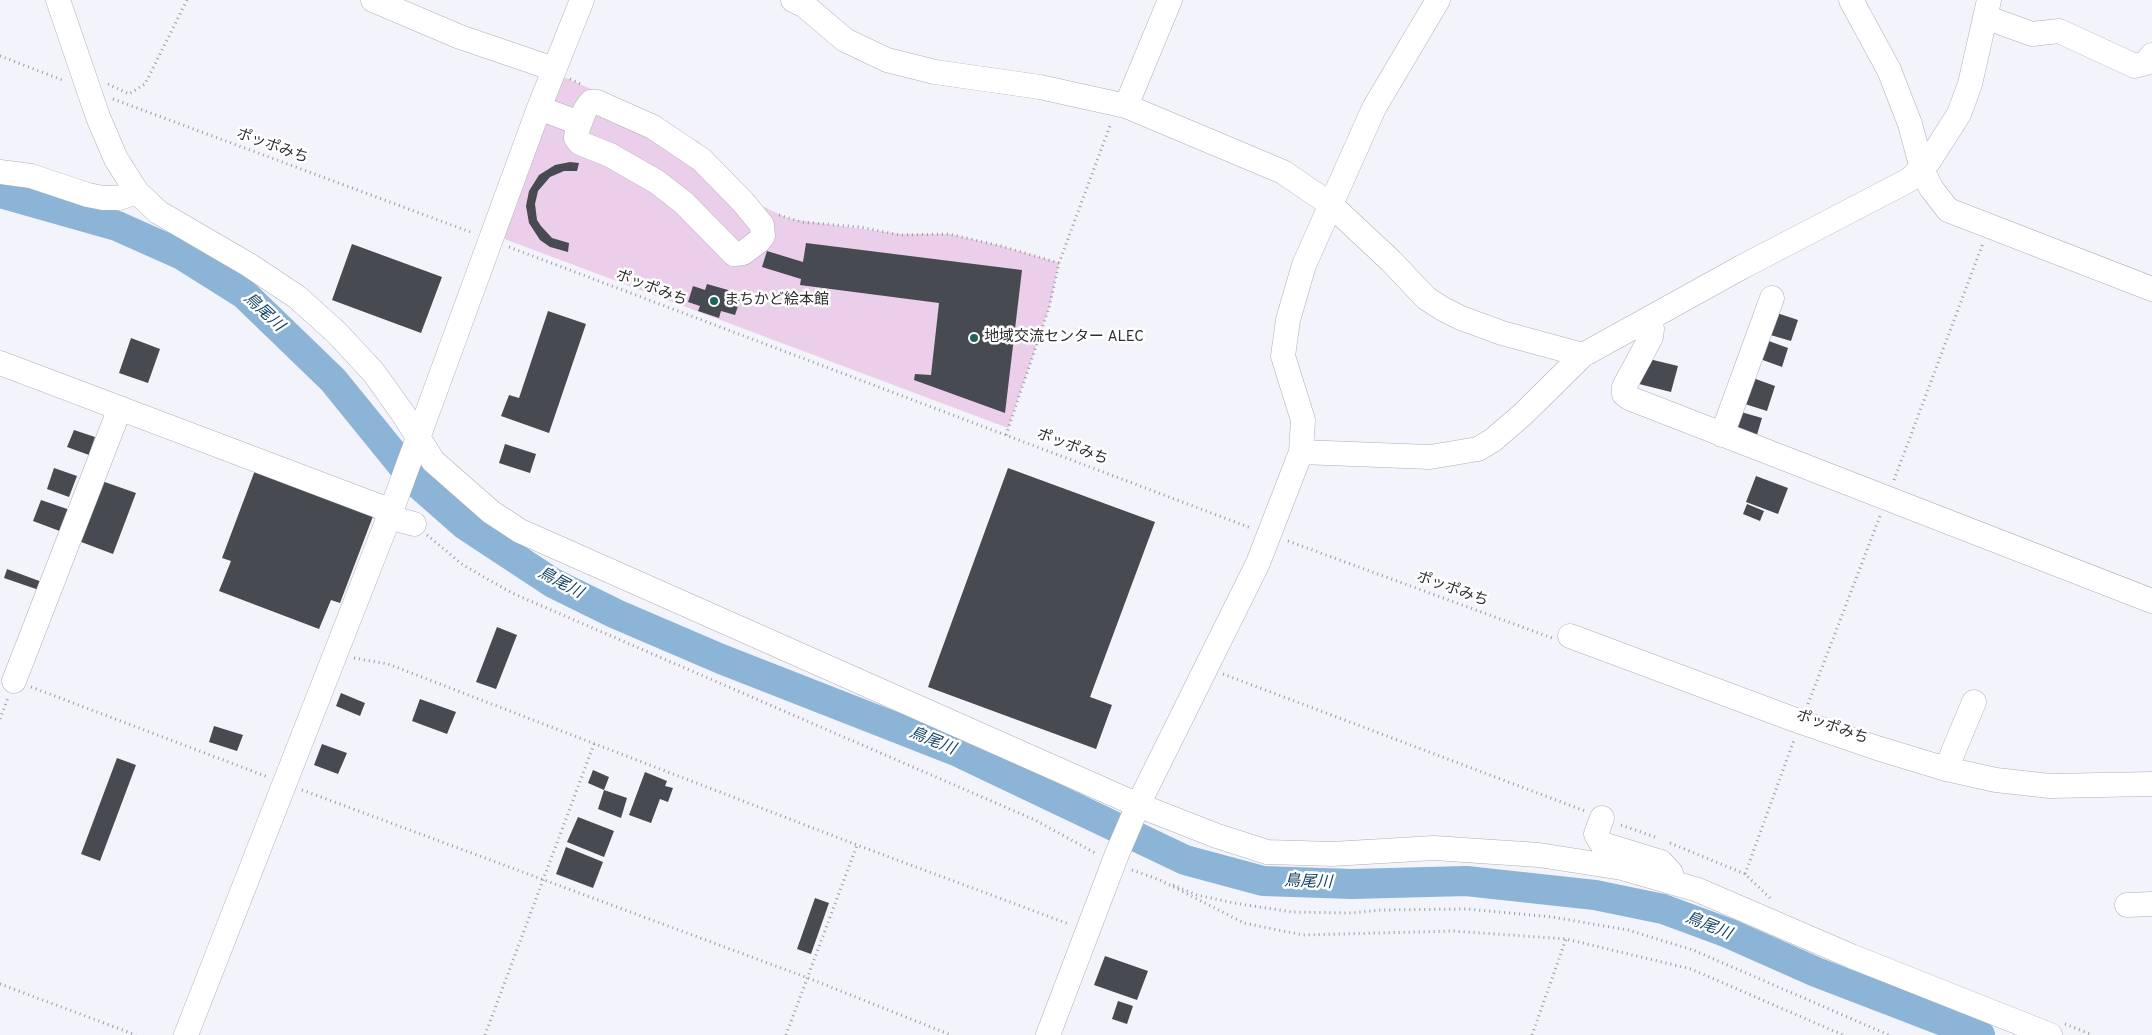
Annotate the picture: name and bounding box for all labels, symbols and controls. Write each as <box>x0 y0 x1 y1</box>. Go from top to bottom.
street label: ポッポみち <box>234 126 310 168</box>
street label: ポッポみち <box>613 267 689 311</box>
water label: 鳥尾川 <box>239 290 287 336</box>
place label: まちかど絵本館 <box>724 292 829 310</box>
marker: まちかど絵本館 <box>708 295 720 307</box>
place label: 地域交流センター ALEC <box>984 329 1144 347</box>
marker: 地域交流センター ALEC <box>968 332 980 344</box>
street label: ポッポみち <box>1034 426 1110 470</box>
water label: 鳥尾川 <box>534 564 586 604</box>
street label: ポッポみち <box>1414 569 1490 611</box>
street label: ポッポみち <box>1794 707 1870 749</box>
water label: 鳥尾川 <box>906 724 958 760</box>
water label: 鳥尾川 <box>1284 873 1332 893</box>
water label: 鳥尾川 <box>1682 909 1734 945</box>

